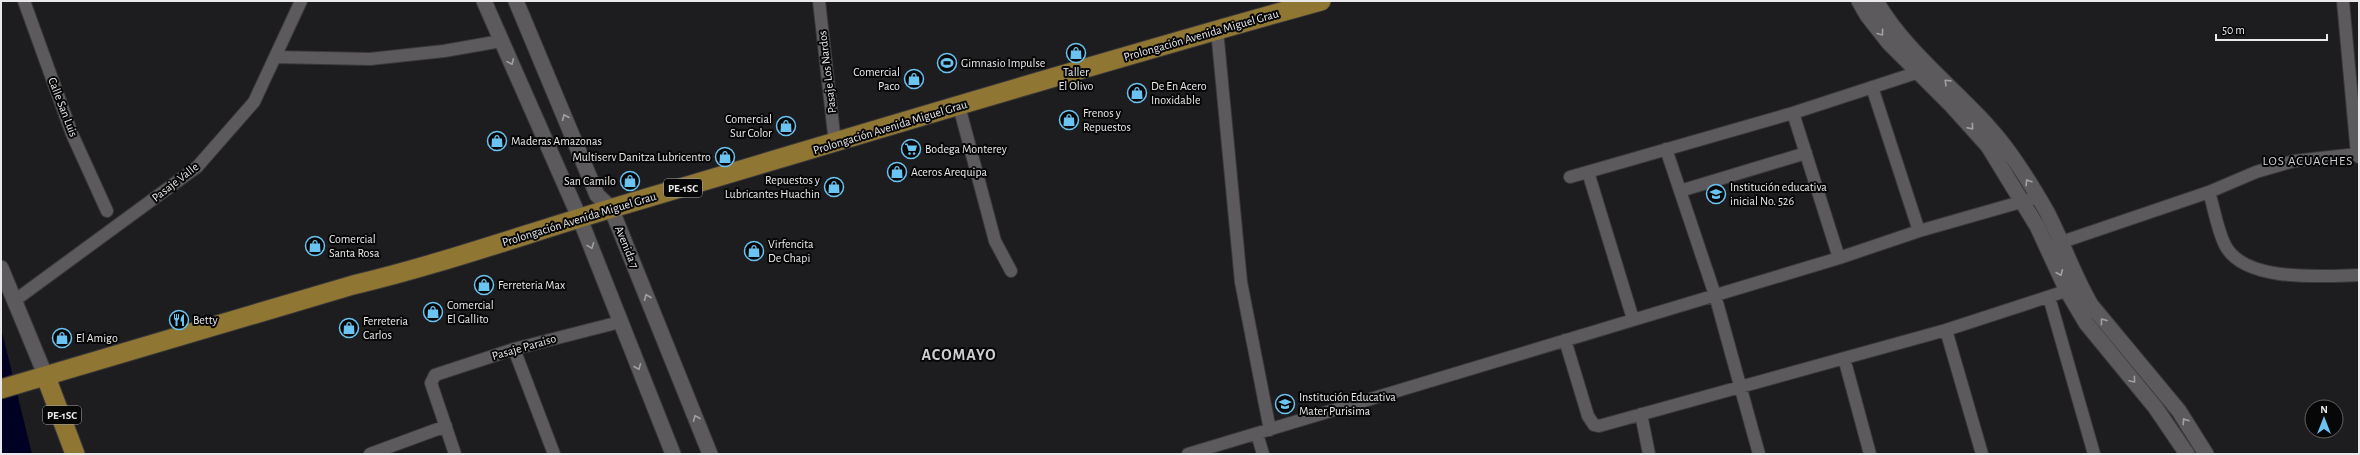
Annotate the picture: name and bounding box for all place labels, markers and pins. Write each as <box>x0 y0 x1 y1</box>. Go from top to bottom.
shop icon: Taller El Olivo <box>1065 42 1087 64</box>
sports icon: Gimnasio Impulse <box>936 52 958 74</box>
place label: Gimnasio Impulse <box>961 57 1045 69</box>
place label: Comercial Paco <box>853 66 900 92</box>
place label: Taller El Olivo <box>1059 66 1094 92</box>
shop icon: Comercial Paco <box>903 68 925 90</box>
place label: De En Acero Inoxidable <box>1151 80 1207 106</box>
shop icon: De En Acero Inoxidable <box>1126 82 1148 104</box>
place label: Frenos y Repuestos <box>1083 107 1131 133</box>
shop icon: Frenos y Repuestos <box>1058 109 1080 131</box>
place label: Comercial Sur Color <box>725 113 772 139</box>
shop icon: Comercial Sur Color <box>775 115 797 137</box>
shop icon: Maderas Amazonas <box>486 130 508 152</box>
place label: Maderas Amazonas <box>511 135 602 147</box>
supermarket icon: Bodega Monterey <box>900 138 922 160</box>
place label: Bodega Monterey <box>925 143 1007 156</box>
shop icon: Multiserv Danitza Lubricentro <box>714 146 736 168</box>
place label: Multiserv Danitza Lubricentro <box>572 151 711 163</box>
shop icon: Aceros Arequipa <box>886 161 908 183</box>
place label: Aceros Arequipa <box>911 166 988 178</box>
shop icon: San Camilo <box>619 170 641 192</box>
place label: Repuestos y Lubricantes Huachin <box>725 174 820 200</box>
place label: San Camilo <box>564 175 616 187</box>
shop icon: Repuestos y Lubricantes Huachin <box>823 176 845 198</box>
place label: Institución educativa inicial No. 526 <box>1730 181 1827 207</box>
school or university icon: Institución educativa inicial No. 526 <box>1705 183 1727 205</box>
place label: Comercial Santa Rosa <box>329 233 380 259</box>
shop icon: Comercial Santa Rosa <box>304 235 326 257</box>
place label: Virfencita De Chapi <box>768 238 814 264</box>
shop icon: Virfencita De Chapi <box>743 240 765 262</box>
shop icon: Ferreteria Max <box>473 274 495 296</box>
place label: Ferreteria Max <box>498 279 565 291</box>
place label: Comercial El Gallito <box>447 299 494 325</box>
shop icon: Comercial El Gallito <box>422 301 444 323</box>
restaurant icon: Betty <box>168 309 190 331</box>
place label: Betty <box>193 314 218 327</box>
place label: Ferreteria Carlos <box>363 315 409 341</box>
shop icon: Ferreteria Carlos <box>338 317 360 339</box>
shop icon: El Amigo <box>51 327 73 349</box>
place label: El Amigo <box>76 332 118 344</box>
place label: Institución Educativa Mater Purisima <box>1299 391 1396 417</box>
school or university icon: Institución Educativa Mater Purisima <box>1274 393 1296 415</box>

